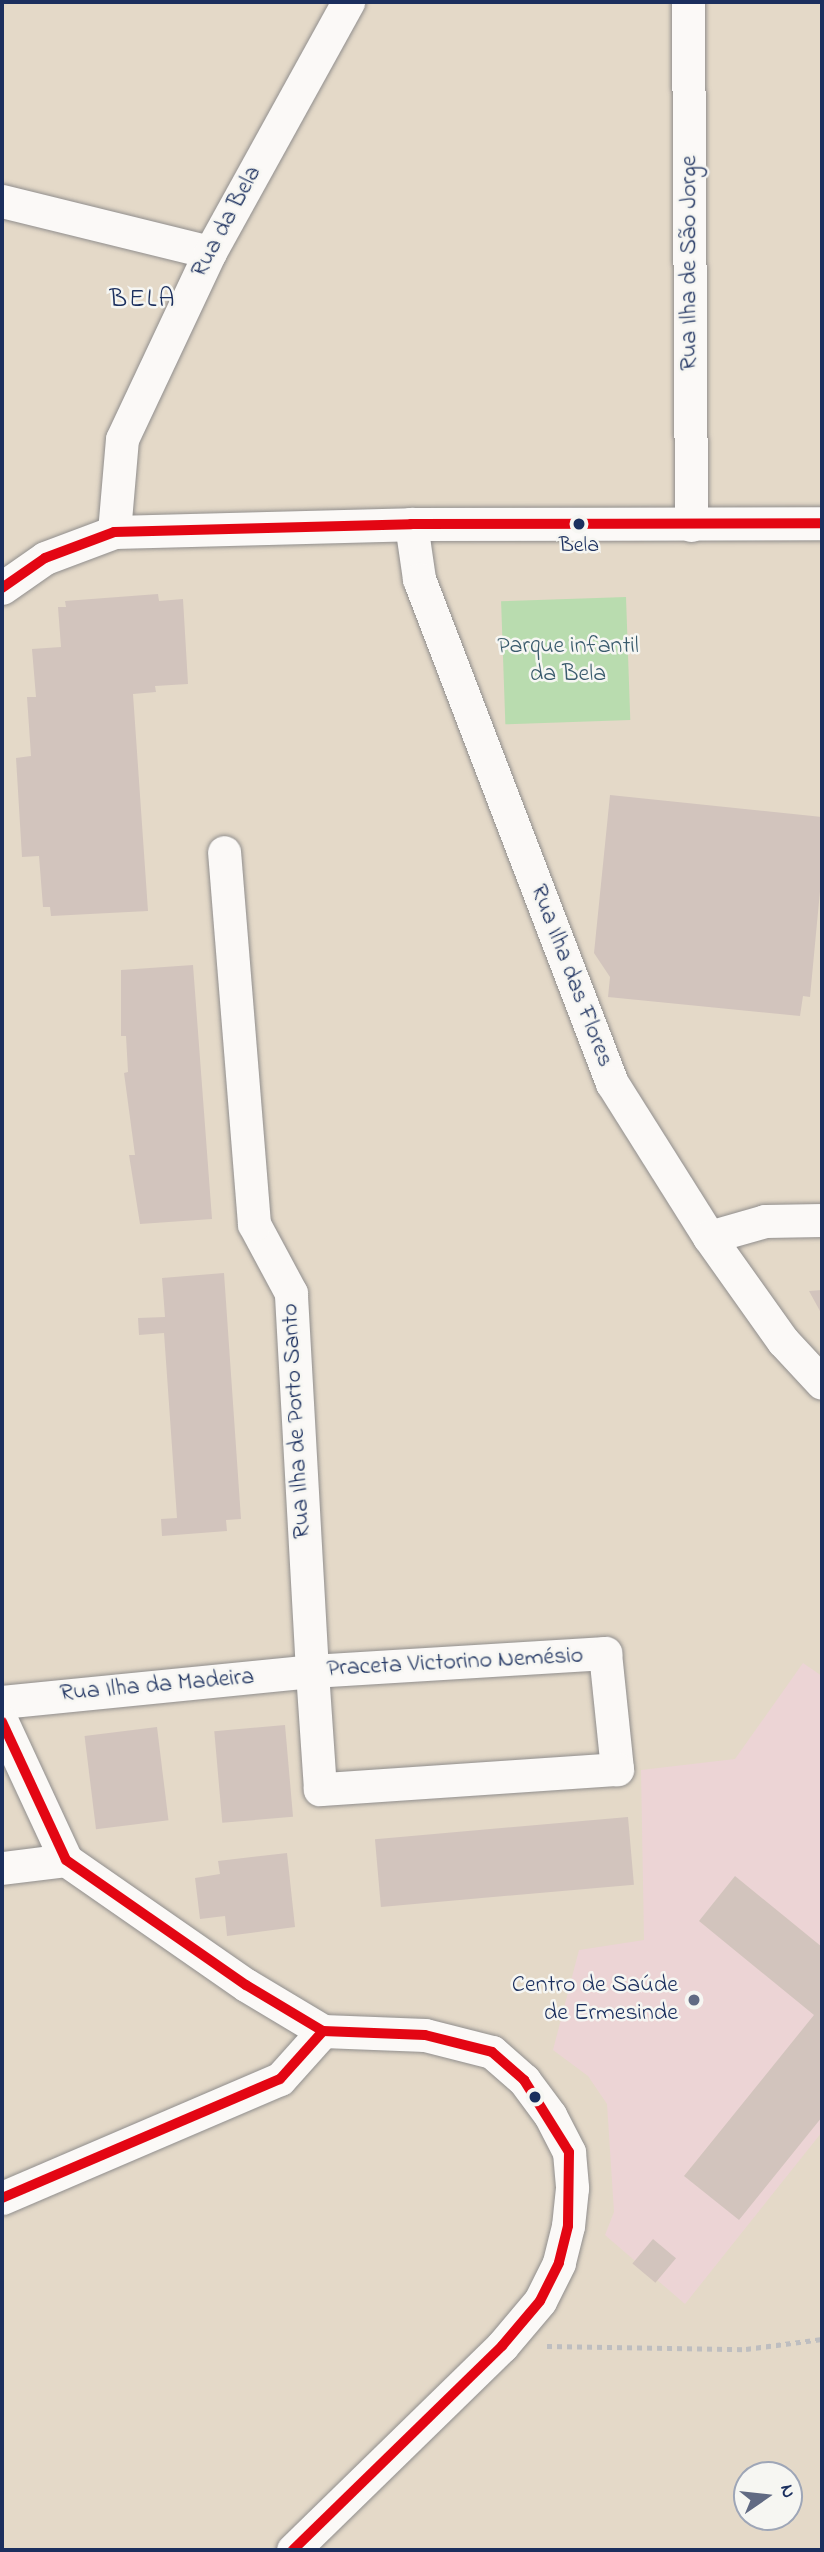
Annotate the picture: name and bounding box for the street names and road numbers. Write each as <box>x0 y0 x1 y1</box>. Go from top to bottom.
street label: Rua Ilha de São Jorge <box>676 155 704 371</box>
street label: Rua da Bela <box>186 161 268 283</box>
street label: Rua Ilha das Flores <box>523 881 619 1071</box>
street label: Rua Ilha de Porto Santo <box>276 1302 318 1540</box>
street label: Praceta Victorino Nemésio <box>326 1642 584 1684</box>
street label: Rua Ilha da Madeira <box>59 1663 255 1709</box>

